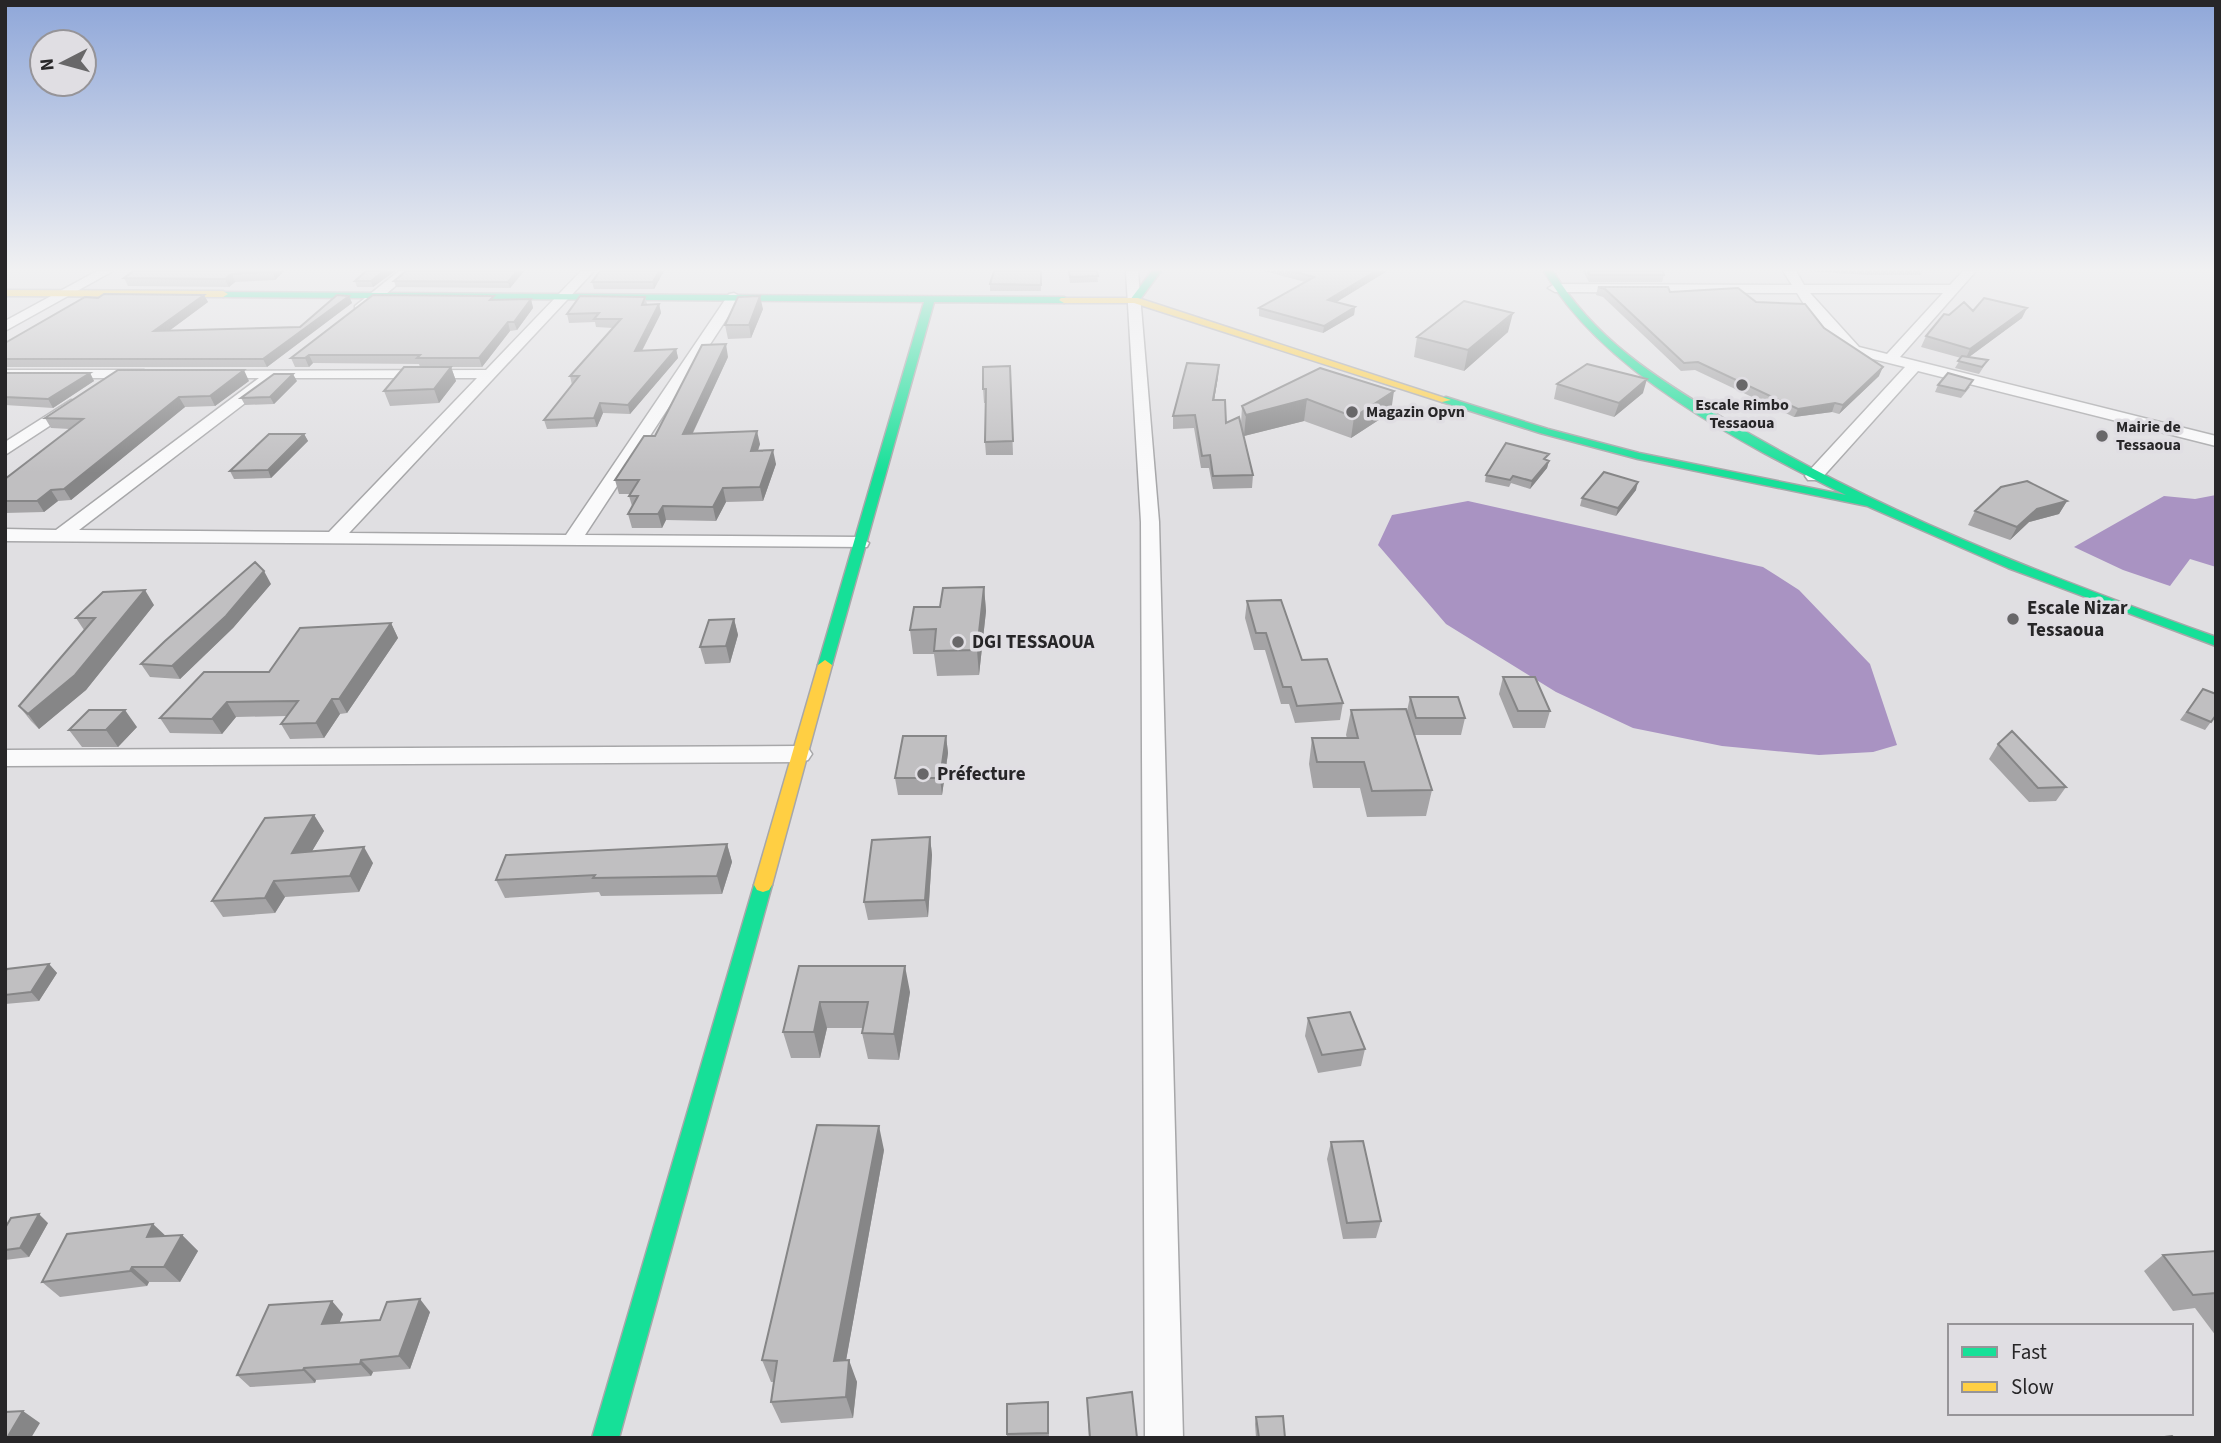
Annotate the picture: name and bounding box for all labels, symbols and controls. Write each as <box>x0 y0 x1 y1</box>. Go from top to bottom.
north arrow <box>28 28 98 98</box>
text: N <box>33 57 62 72</box>
marker: Escale Rimbo Tessaoua <box>1734 377 1750 393</box>
place label: Escale Rimbo Tessaoua <box>1695 394 1789 434</box>
place label: Magazin Opvn <box>1366 401 1465 423</box>
marker: Magazin Opvn <box>1344 404 1360 420</box>
place label: Mairie de Tessaoua <box>2116 416 2181 456</box>
marker: Mairie de Tessaoua <box>2094 428 2110 444</box>
place label: Escale Nizar Tessaoua <box>2027 595 2128 644</box>
marker: Escale Nizar Tessaoua <box>2005 611 2021 627</box>
place label: DGI TESSAOUA <box>972 629 1095 656</box>
marker: DGI TESSAOUA <box>950 634 966 650</box>
place label: Préfecture <box>937 761 1026 788</box>
marker: Préfecture <box>915 766 931 782</box>
legend <box>1948 1324 2193 1415</box>
text: Fast <box>2011 1337 2047 1367</box>
text: Slow <box>2011 1372 2054 1402</box>

